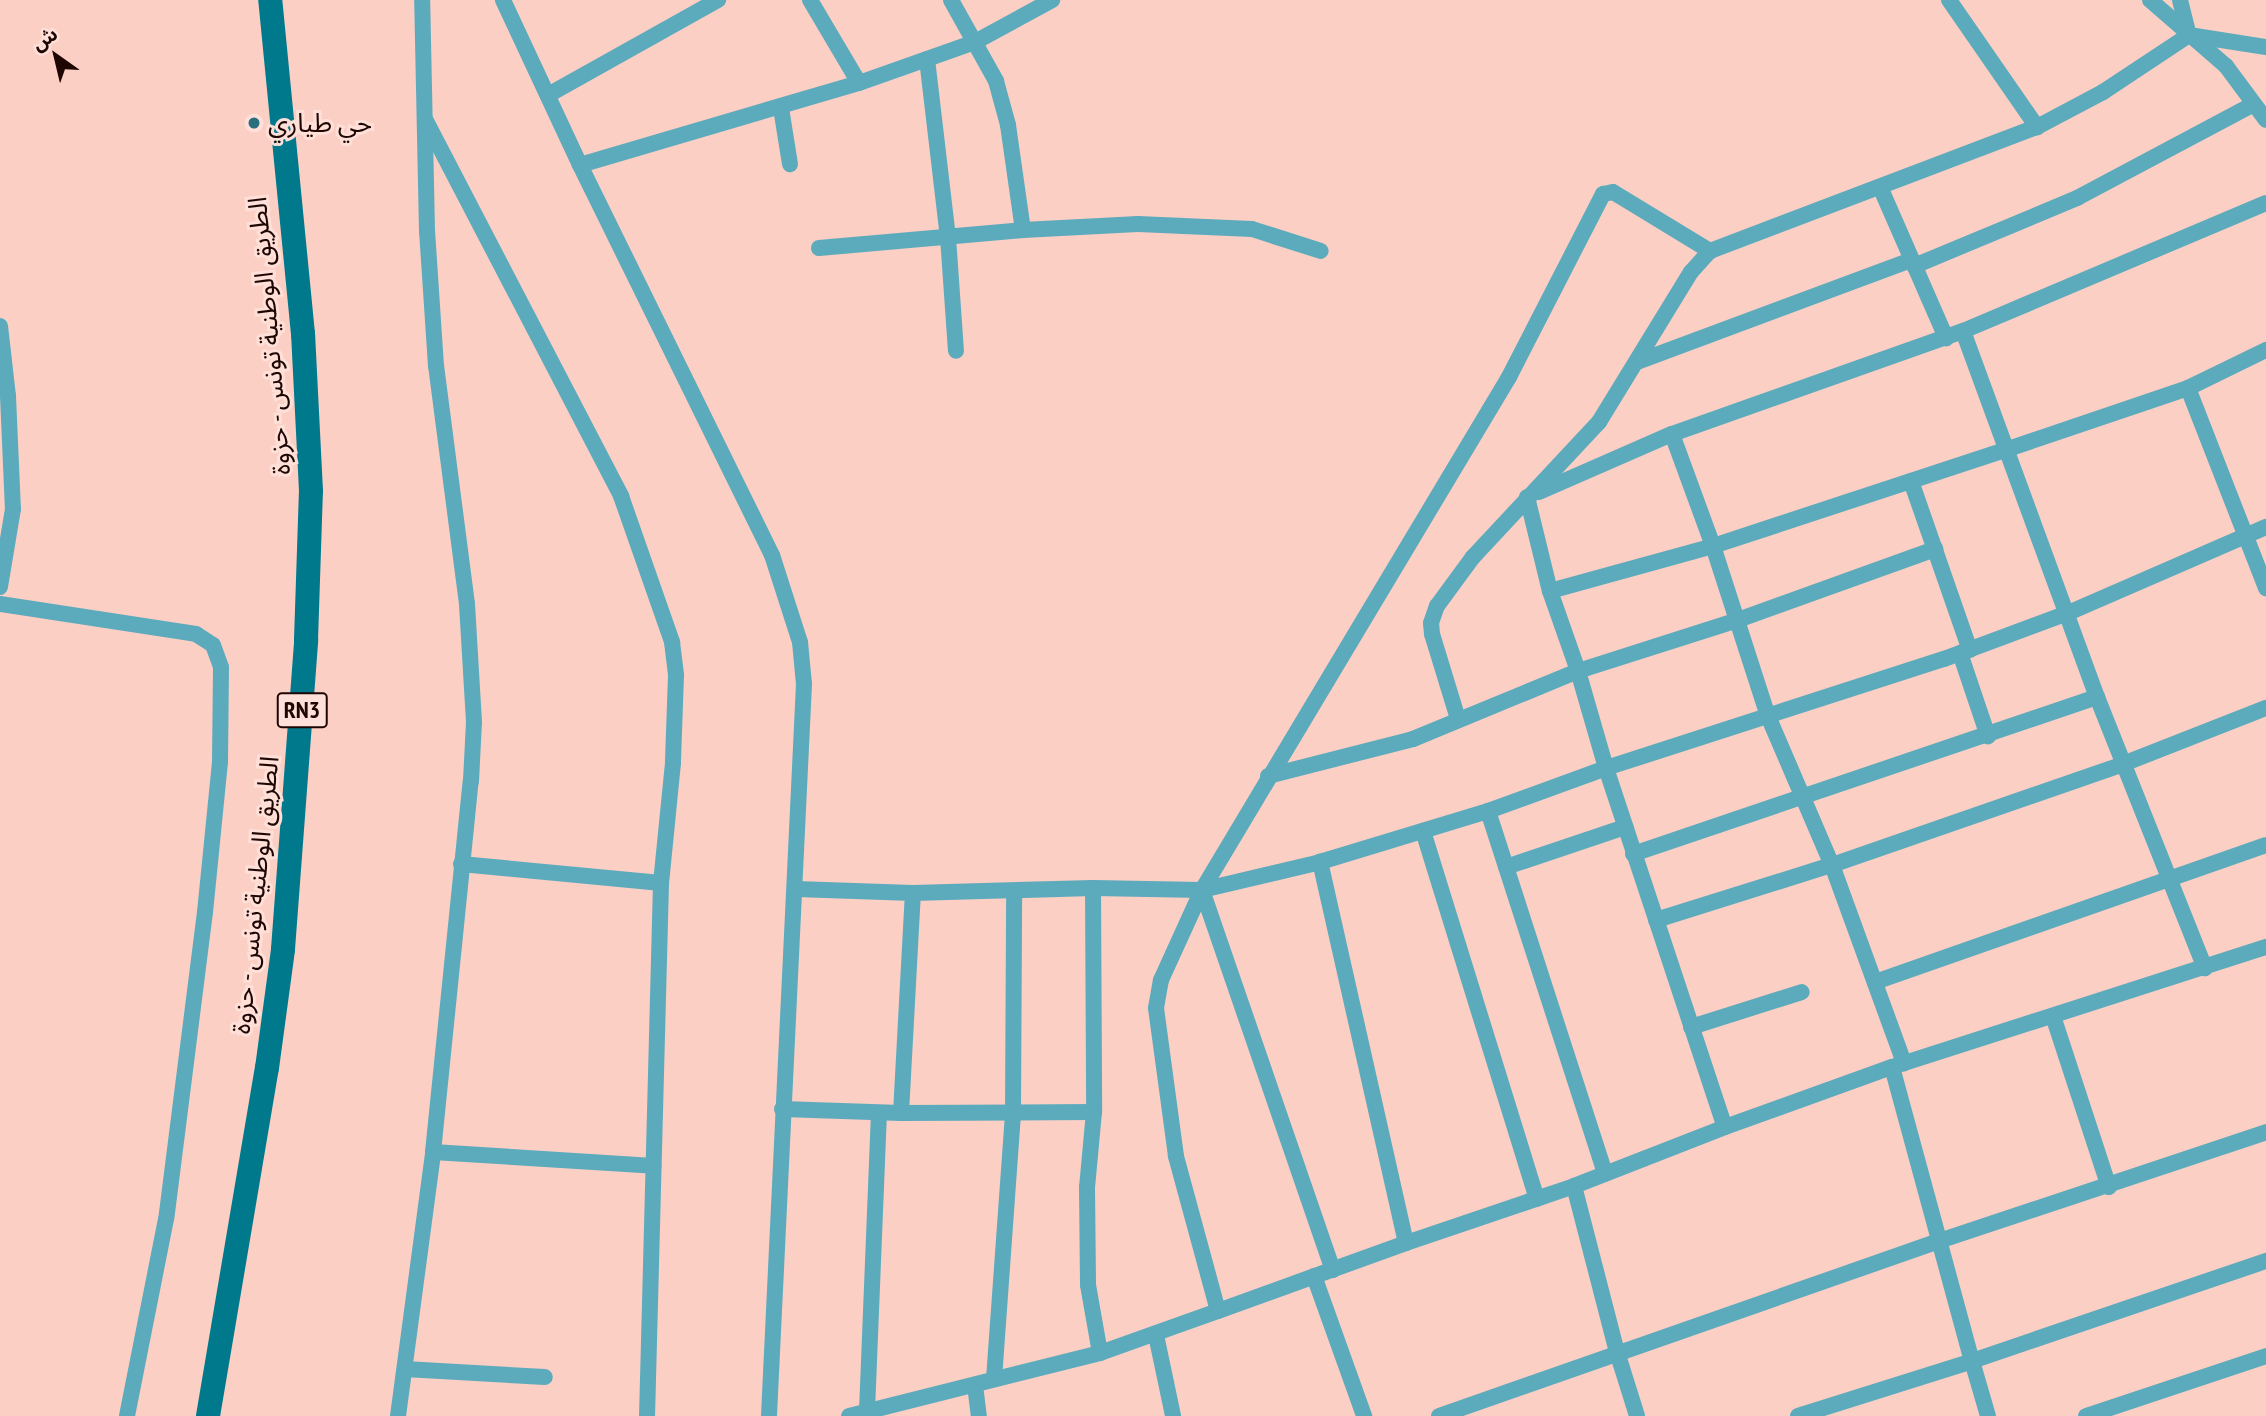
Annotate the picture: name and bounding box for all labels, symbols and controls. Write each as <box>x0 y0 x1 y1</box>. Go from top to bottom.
north arrow <box>21 21 91 91</box>
text: ش <box>27 21 62 56</box>
place label: حي طياري <box>268 107 372 139</box>
marker: حي طياري <box>246 115 262 131</box>
street label: الطريق الوطنية تونس - حزوة <box>241 195 297 477</box>
road number: RN3 <box>276 690 328 730</box>
street label: الطريق الوطنية تونس - حزوة <box>225 754 285 1036</box>

